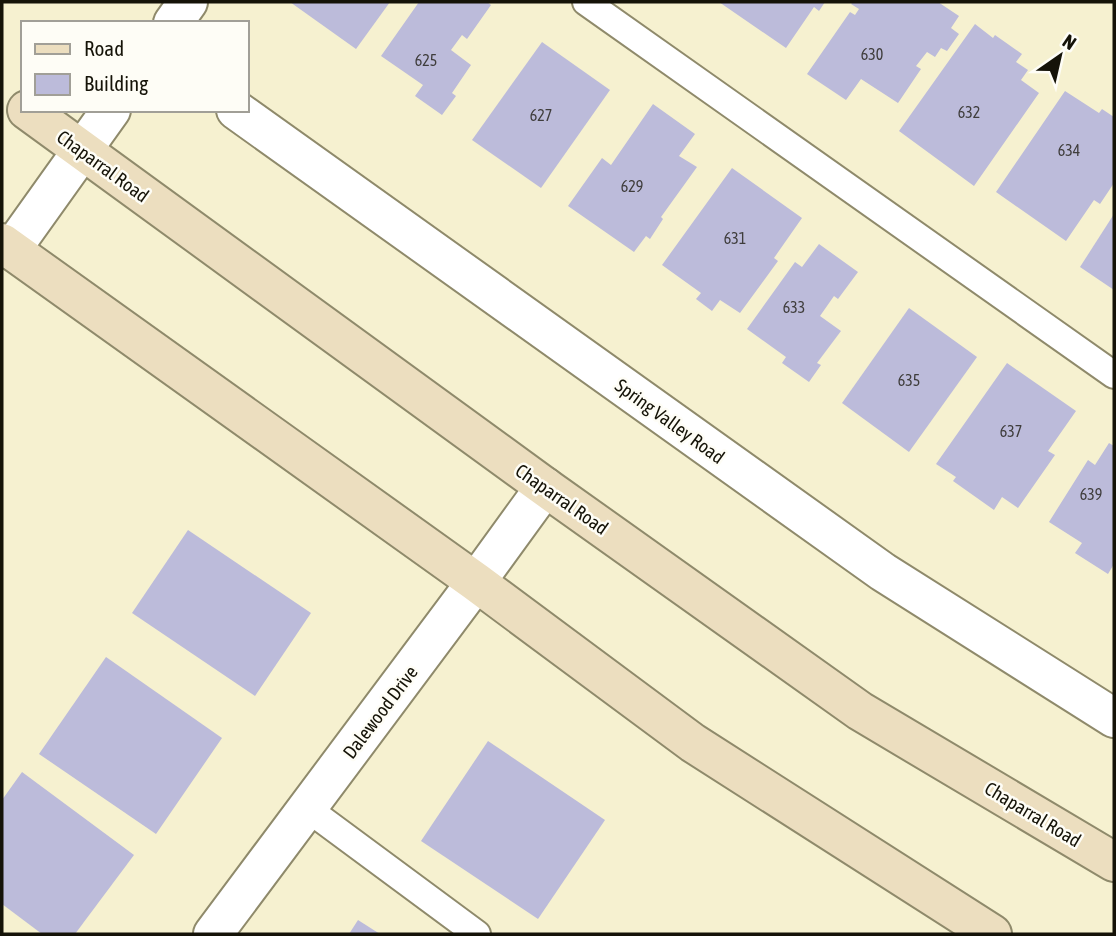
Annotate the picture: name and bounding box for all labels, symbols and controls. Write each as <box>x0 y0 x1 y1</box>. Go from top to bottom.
legend <box>21 21 248 112</box>
north arrow <box>1025 21 1095 91</box>
text: N <box>1059 30 1080 54</box>
text: Road <box>84 36 124 60</box>
house number: 630 <box>861 45 883 63</box>
house number: 625 <box>415 51 437 69</box>
text: Building <box>84 71 148 95</box>
house number: 632 <box>958 103 980 121</box>
house number: 627 <box>530 106 552 124</box>
street label: Chaparral Road <box>53 125 153 207</box>
house number: 634 <box>1058 141 1080 159</box>
house number: 629 <box>621 177 643 195</box>
house number: 631 <box>724 229 746 247</box>
house number: 633 <box>783 298 805 316</box>
house number: 635 <box>898 371 920 389</box>
street label: Spring Valley Road <box>611 374 729 468</box>
house number: 637 <box>1000 422 1022 440</box>
street label: Chaparral Road <box>511 459 613 539</box>
house number: 639 <box>1080 485 1102 503</box>
street label: Dalewood Drive <box>338 661 422 763</box>
street label: Chaparral Road <box>981 777 1085 851</box>

